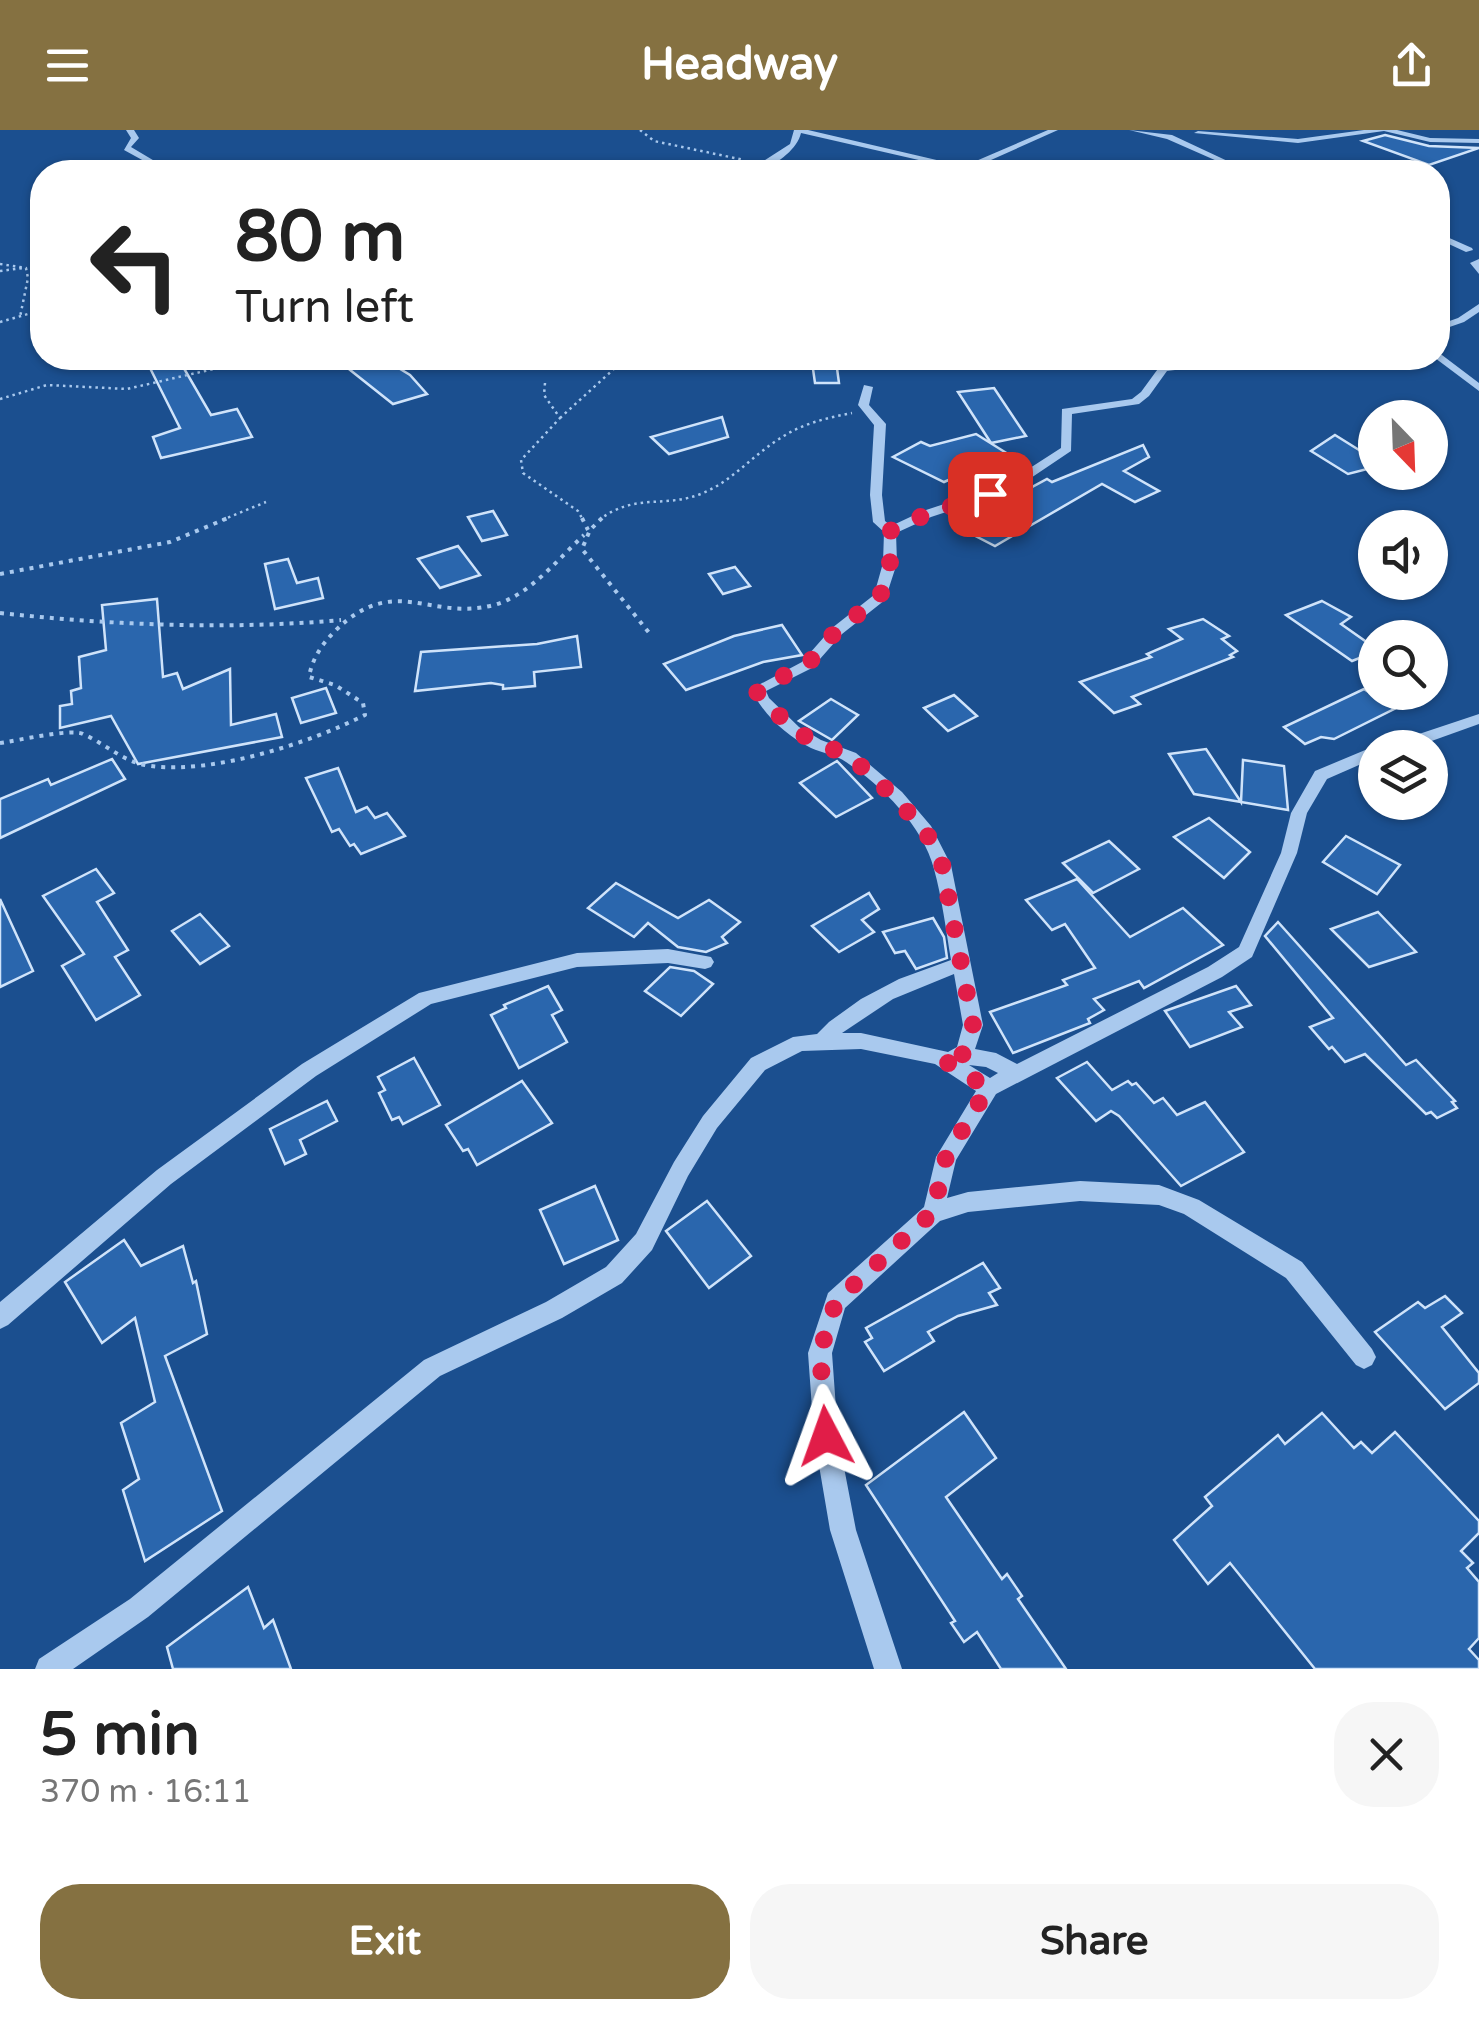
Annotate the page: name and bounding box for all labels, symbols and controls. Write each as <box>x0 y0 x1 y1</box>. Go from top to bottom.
icon: menu <box>40 38 95 93</box>
text: Headway <box>641 38 838 92</box>
icon: share <box>1384 38 1439 93</box>
text: 80 m <box>235 196 405 280</box>
icon: left <box>70 200 200 330</box>
text: Turn left <box>235 281 414 335</box>
north arrow <box>1358 400 1448 490</box>
map controls <box>1358 400 1448 820</box>
pin <box>948 452 1033 537</box>
icon: arrive <box>963 467 1018 522</box>
button: sound <box>1358 510 1448 600</box>
button: search <box>1358 620 1448 710</box>
button: layers <box>1358 730 1448 820</box>
position arrow <box>774 1384 878 1488</box>
text: 5 min <box>40 1699 200 1771</box>
button: close <box>1334 1702 1439 1807</box>
text: 370 m · 16:11 <box>40 1773 252 1811</box>
button: Exit <box>40 1884 730 1999</box>
button: Share <box>750 1884 1439 1999</box>

